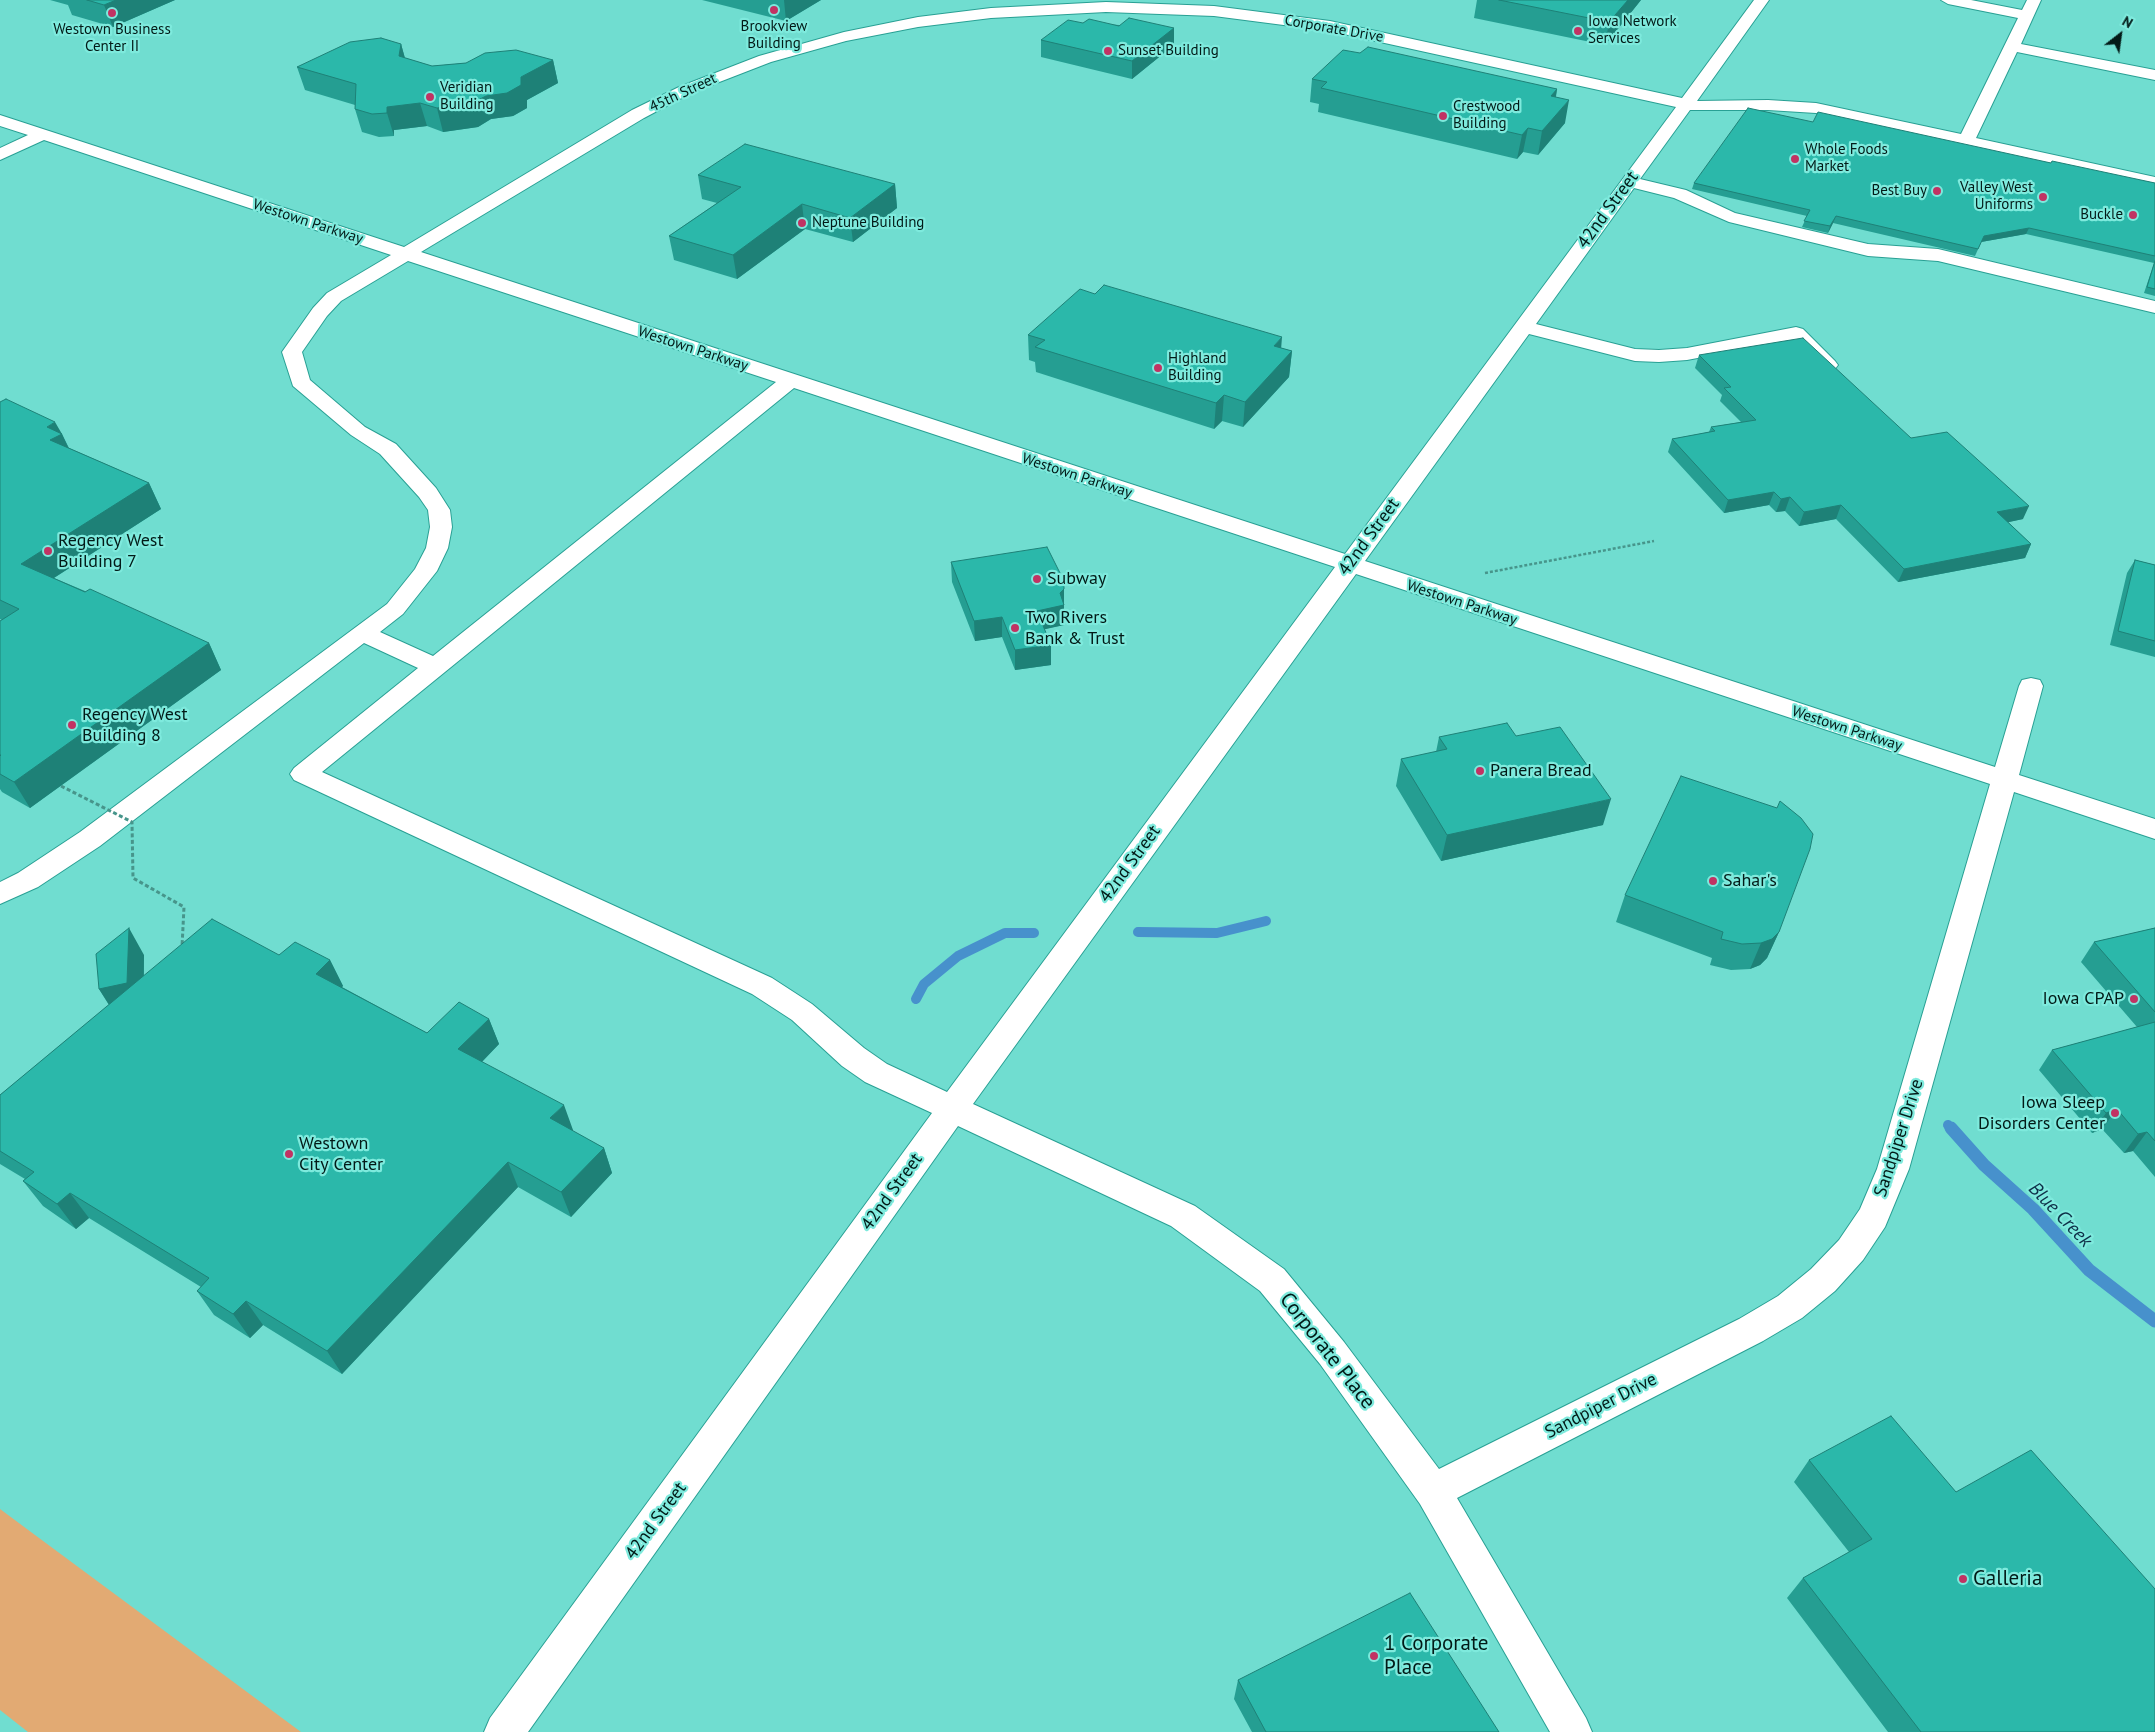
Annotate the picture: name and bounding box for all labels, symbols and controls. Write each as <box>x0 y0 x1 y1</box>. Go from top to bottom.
marker: Brookview Building <box>768 4 780 16</box>
marker: Westown Business Center II <box>106 7 118 19</box>
north arrow <box>2095 10 2145 60</box>
street label: Corporate Drive <box>1283 11 1385 47</box>
text: N <box>2119 12 2136 32</box>
place label: Iowa Network Services <box>1588 13 1677 48</box>
place label: Brookview Building <box>741 18 807 53</box>
place label: Westown Business Center II <box>53 21 171 56</box>
marker: Iowa Network Services <box>1572 25 1584 37</box>
place label: Sunset Building <box>1118 42 1219 60</box>
marker: Sunset Building <box>1102 45 1114 57</box>
street label: 45th Street <box>647 70 719 116</box>
place label: Veridian Building <box>440 79 494 114</box>
marker: Veridian Building <box>424 91 436 103</box>
place label: Crestwood Building <box>1453 98 1520 133</box>
marker: Crestwood Building <box>1437 110 1449 122</box>
place label: Whole Foods Market <box>1805 141 1888 176</box>
marker: Whole Foods Market <box>1789 153 1801 165</box>
street label: 42nd Street <box>1573 167 1643 253</box>
place label: Valley West Uniforms <box>1960 179 2033 214</box>
place label: Best Buy <box>1871 182 1927 200</box>
marker: Best Buy <box>1931 185 1943 197</box>
marker: Valley West Uniforms <box>2037 191 2049 203</box>
street label: Westown Parkway <box>251 196 365 248</box>
place label: Buckle <box>2080 206 2123 224</box>
marker: Buckle <box>2127 209 2139 221</box>
place label: Neptune Building <box>812 214 924 232</box>
marker: Neptune Building <box>796 217 808 229</box>
street label: Westown Parkway <box>636 323 750 375</box>
place label: Highland Building <box>1168 350 1226 385</box>
marker: Highland Building <box>1152 362 1164 374</box>
street label: Westown Parkway <box>1020 450 1134 502</box>
street label: 42nd Street <box>1334 494 1404 580</box>
place label: Regency West Building 7 <box>58 530 164 572</box>
marker: Regency West Building 7 <box>42 545 54 557</box>
place label: Subway <box>1047 568 1106 590</box>
marker: Subway <box>1031 573 1043 585</box>
street label: Westown Parkway <box>1405 577 1519 629</box>
place label: Two Rivers Bank & Trust <box>1025 607 1125 650</box>
marker: Two Rivers Bank & Trust <box>1009 622 1021 634</box>
street label: Westown Parkway <box>1790 703 1904 755</box>
place label: Regency West Building 8 <box>82 704 188 746</box>
marker: Regency West Building 8 <box>66 719 78 731</box>
place label: Panera Bread <box>1490 760 1592 782</box>
marker: Panera Bread <box>1474 765 1486 777</box>
street label: 42nd Street <box>1095 821 1165 907</box>
place label: Sahar's <box>1723 870 1777 892</box>
marker: Sahar's <box>1707 875 1719 887</box>
place label: Iowa CPAP <box>2043 988 2124 1010</box>
marker: Iowa CPAP <box>2128 993 2140 1005</box>
street label: Sandpiper Drive <box>1870 1076 1928 1200</box>
place label: Iowa Sleep Disorders Center <box>1978 1092 2105 1134</box>
marker: Iowa Sleep Disorders Center <box>2109 1107 2121 1119</box>
place label: Westown City Center <box>299 1133 383 1176</box>
marker: Westown City Center <box>283 1148 295 1160</box>
street label: 42nd Street <box>857 1149 927 1235</box>
water label: Blue Creek <box>2024 1178 2096 1252</box>
street label: Corporate Place <box>1274 1288 1380 1414</box>
street label: Sandpiper Drive <box>1541 1369 1661 1443</box>
street label: 42nd Street <box>621 1478 691 1564</box>
place label: Galleria <box>1973 1566 2042 1592</box>
marker: Galleria <box>1957 1573 1969 1585</box>
place label: 1 Corporate Place <box>1384 1631 1488 1681</box>
marker: 1 Corporate Place <box>1368 1650 1380 1662</box>

